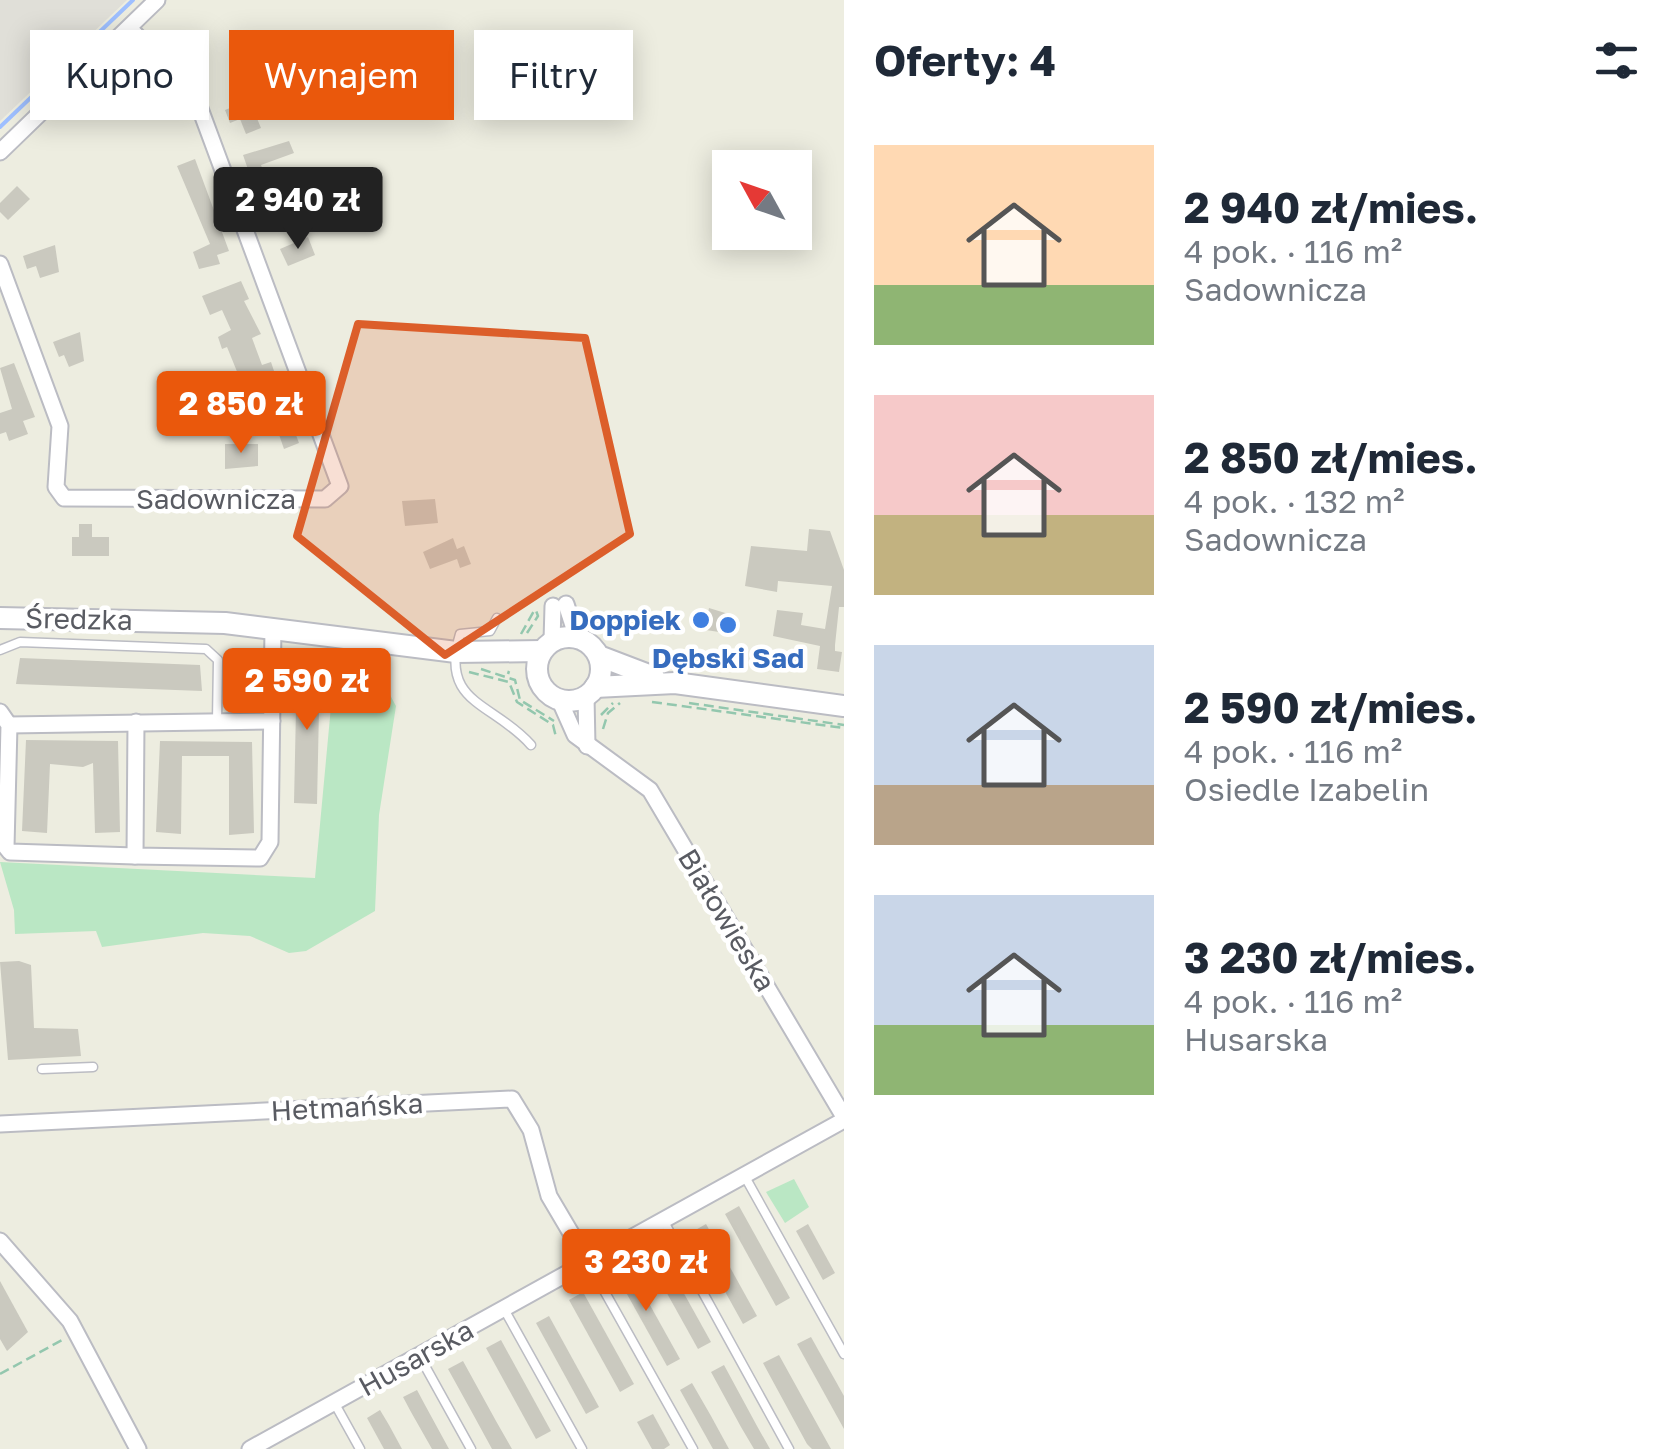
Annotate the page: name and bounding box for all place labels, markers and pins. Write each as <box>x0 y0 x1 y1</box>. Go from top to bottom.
pin: 2 940 zł <box>195 167 401 252</box>
pin: 2 850 zł <box>138 371 344 456</box>
place label: Doppiek <box>569 603 681 636</box>
marker: Doppiek <box>690 609 712 631</box>
marker: Dębski Sad <box>717 614 739 636</box>
place label: Dębski Sad <box>652 641 804 674</box>
pin: 2 590 zł <box>204 648 410 733</box>
pin: 3 230 zł <box>543 1229 749 1314</box>

